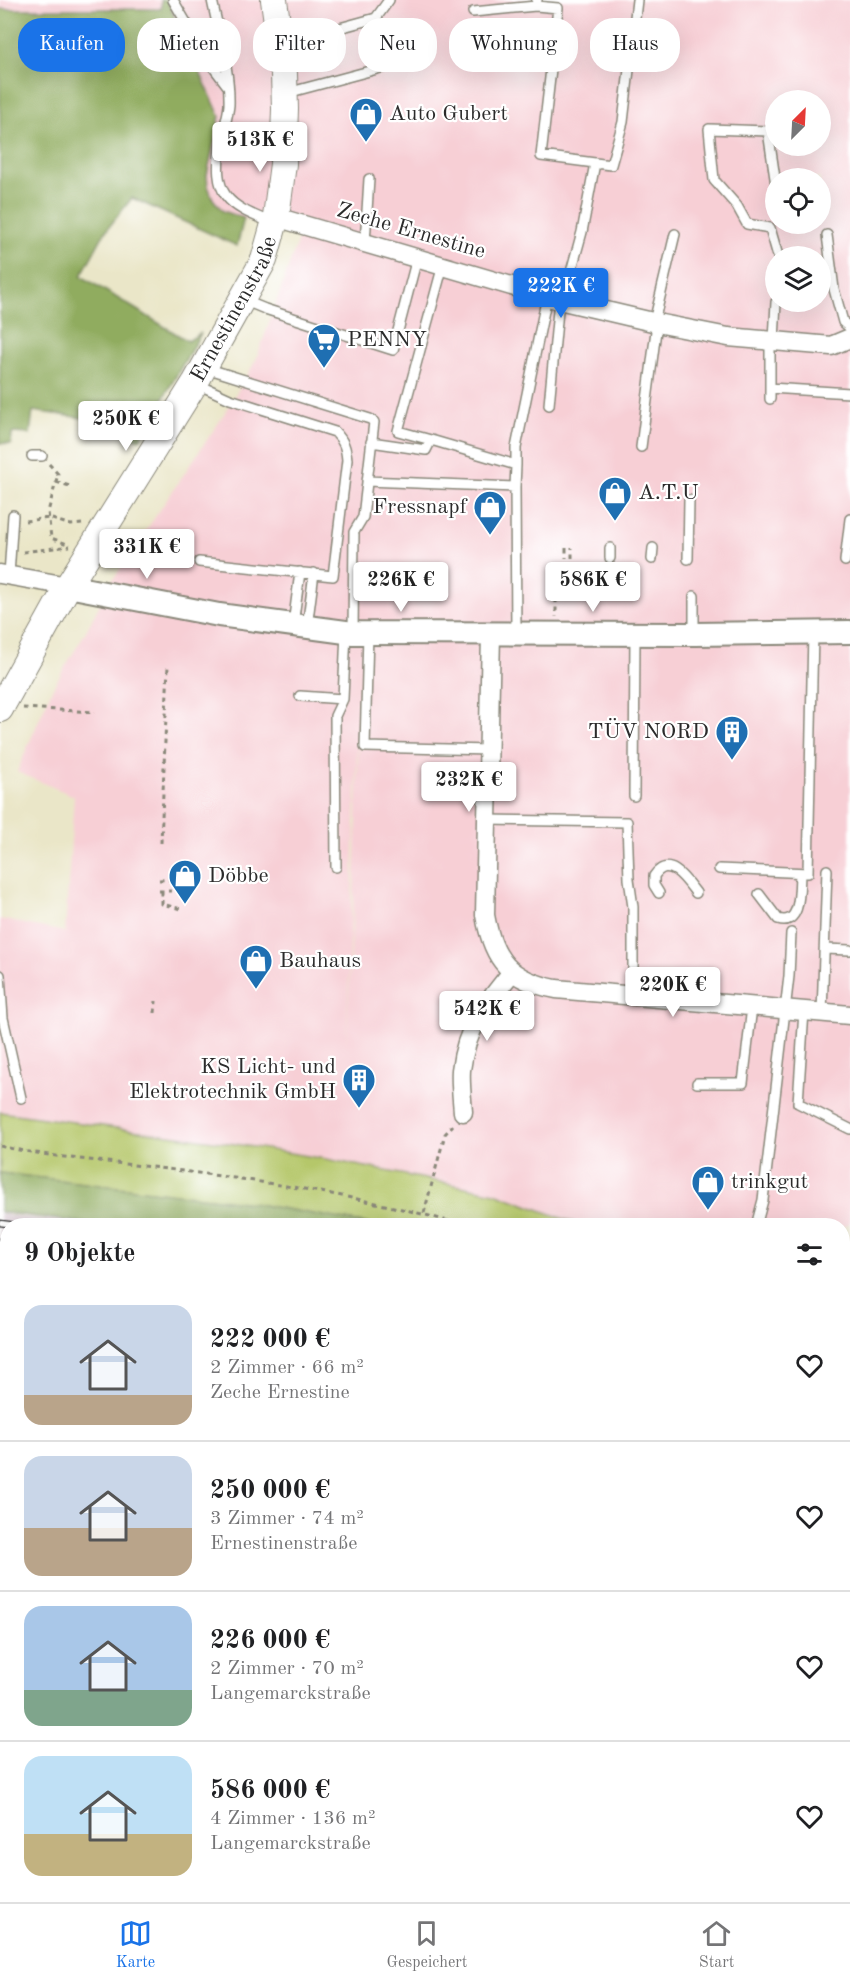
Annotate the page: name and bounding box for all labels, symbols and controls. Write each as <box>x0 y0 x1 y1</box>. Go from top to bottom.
chip: Kaufen <box>18 18 125 72</box>
chip: Mieten <box>137 18 241 72</box>
chip: Filter <box>253 18 346 72</box>
chip: Neu <box>358 18 437 72</box>
chip: Wohnung <box>449 18 578 72</box>
chip: Haus <box>590 18 680 72</box>
north arrow <box>765 90 831 156</box>
map controls <box>765 90 831 312</box>
shop icon: Auto Gubert <box>348 96 384 143</box>
place label: Auto Gubert <box>389 103 508 125</box>
pin: 513K € <box>211 122 309 173</box>
text: 513K € <box>226 131 294 151</box>
button: locate <box>765 168 831 234</box>
street label: Zeche Ernestine <box>334 199 488 263</box>
street label: Ernestinenstraße <box>187 234 281 386</box>
button: layers <box>765 246 831 312</box>
pin: 222K € <box>512 268 610 319</box>
text: 222K € <box>527 277 595 297</box>
supermarket icon: PENNY <box>306 322 342 369</box>
place label: PENNY <box>347 329 427 351</box>
pin: 250K € <box>77 401 175 452</box>
text: 250K € <box>92 410 160 430</box>
shop icon: A.T.U <box>597 475 633 522</box>
place label: A.T.U <box>638 482 699 504</box>
shop icon: Fressnapf <box>472 489 508 536</box>
place label: Fressnapf <box>372 496 468 518</box>
pin: 331K € <box>98 529 196 580</box>
text: 331K € <box>113 538 181 558</box>
pin: 226K € <box>352 562 450 613</box>
pin: 586K € <box>544 562 642 613</box>
text: 226K € <box>367 571 435 591</box>
text: 586K € <box>559 571 627 591</box>
building icon: TÜV NORD <box>714 714 750 761</box>
place label: TÜV NORD <box>588 718 709 743</box>
pin: 232K € <box>420 762 518 813</box>
text: 232K € <box>435 771 503 791</box>
shop icon: Döbbe <box>167 858 203 905</box>
place label: Döbbe <box>208 865 269 887</box>
shop icon: Bauhaus <box>238 943 274 990</box>
place label: Bauhaus <box>279 950 361 972</box>
pin: 220K € <box>624 967 722 1018</box>
text: 220K € <box>639 976 707 996</box>
pin: 542K € <box>438 991 536 1042</box>
text: 542K € <box>453 1000 521 1020</box>
place label: KS Licht- und Elektrotechnik GmbH <box>129 1056 336 1103</box>
building icon: KS Licht- und Elektrotechnik GmbH <box>341 1062 377 1109</box>
shop icon: trinkgut <box>690 1164 726 1211</box>
place label: trinkgut <box>731 1171 808 1193</box>
icon: filters <box>793 1238 826 1271</box>
text: 9 Objekte <box>24 1241 136 1267</box>
text: 222 000 € <box>210 1327 330 1353</box>
icon: home <box>72 1329 144 1401</box>
icon: heart <box>793 1349 826 1382</box>
text: 2 Zimmer · 66 m² <box>210 1358 364 1378</box>
text: Zeche Ernestine <box>210 1383 350 1403</box>
text: 250 000 € <box>210 1478 330 1504</box>
icon: home <box>72 1480 144 1552</box>
icon: heart <box>793 1500 826 1533</box>
text: 3 Zimmer · 74 m² <box>210 1509 364 1529</box>
text: Ernestinenstraße <box>210 1534 357 1554</box>
text: 226 000 € <box>210 1628 330 1654</box>
icon: home <box>72 1630 144 1702</box>
icon: heart <box>793 1650 826 1683</box>
text: 2 Zimmer · 70 m² <box>210 1659 364 1679</box>
text: Langemarckstraße <box>210 1684 371 1704</box>
text: 586 000 € <box>210 1778 330 1804</box>
icon: home <box>72 1780 144 1852</box>
icon: heart <box>793 1800 826 1833</box>
text: 4 Zimmer · 136 m² <box>210 1809 375 1829</box>
text: Langemarckstraße <box>210 1834 371 1854</box>
tab: Karte <box>116 1917 155 1973</box>
tab: Gespeichert <box>386 1917 467 1973</box>
tab: Start <box>699 1917 734 1973</box>

